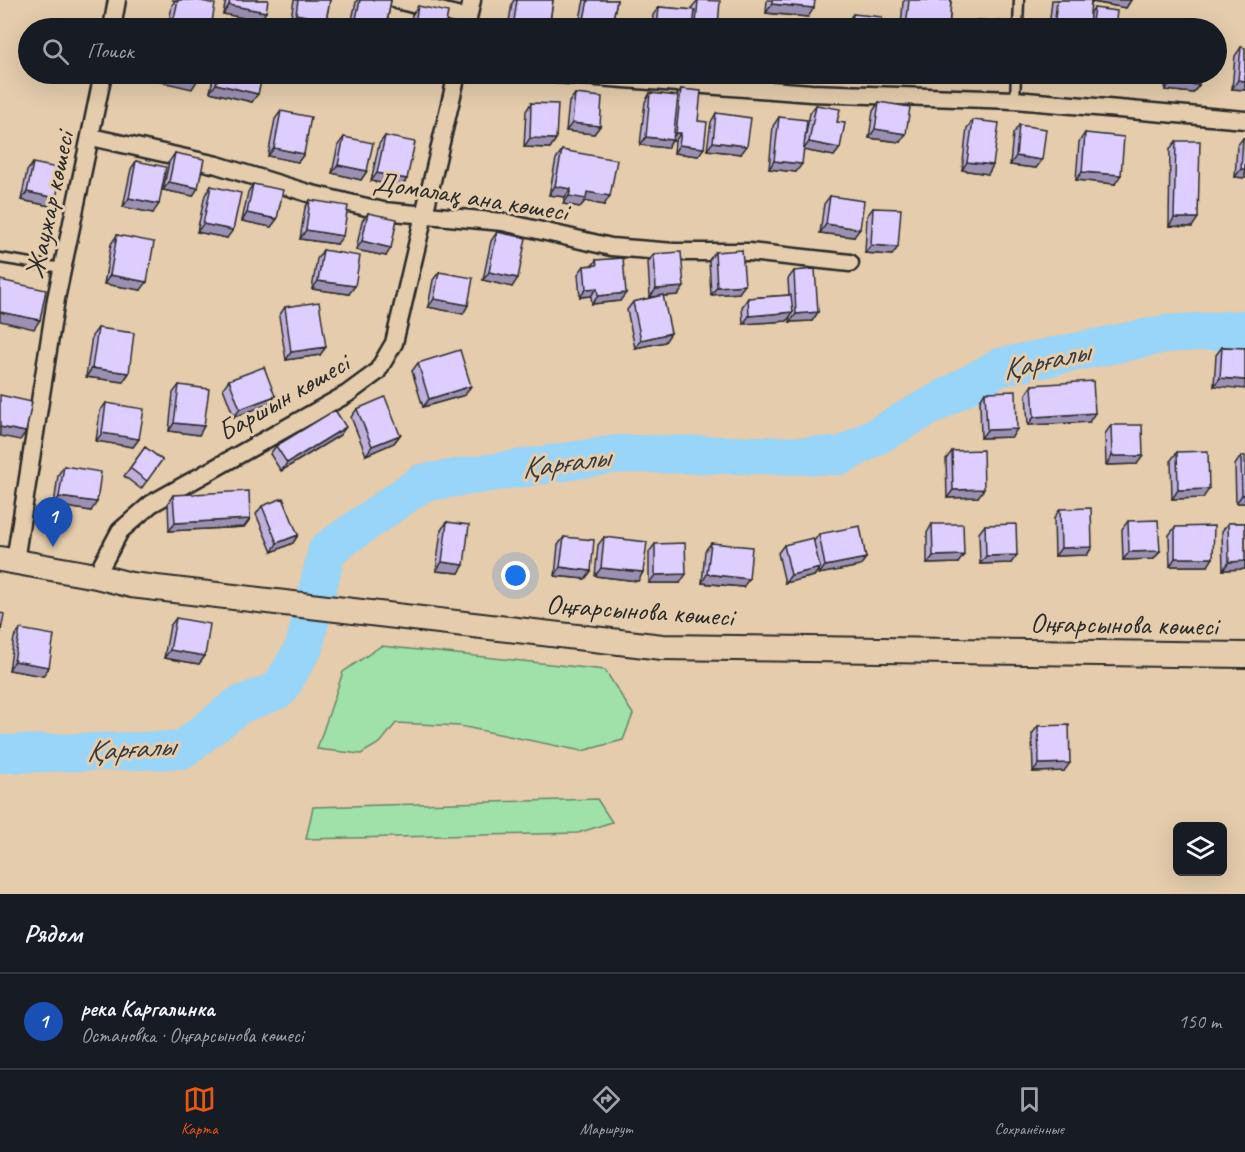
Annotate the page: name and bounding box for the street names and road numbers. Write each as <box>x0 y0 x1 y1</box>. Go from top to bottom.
street label: Жаужар көшесі <box>16 125 82 282</box>
street label: Домалақ ана көшесі <box>371 163 574 229</box>
street label: Баршын көшесі <box>211 343 358 449</box>
street label: Оңғарсынова көшесі <box>545 586 739 634</box>
street label: Оңғарсынова көшесі <box>1030 605 1222 643</box>

